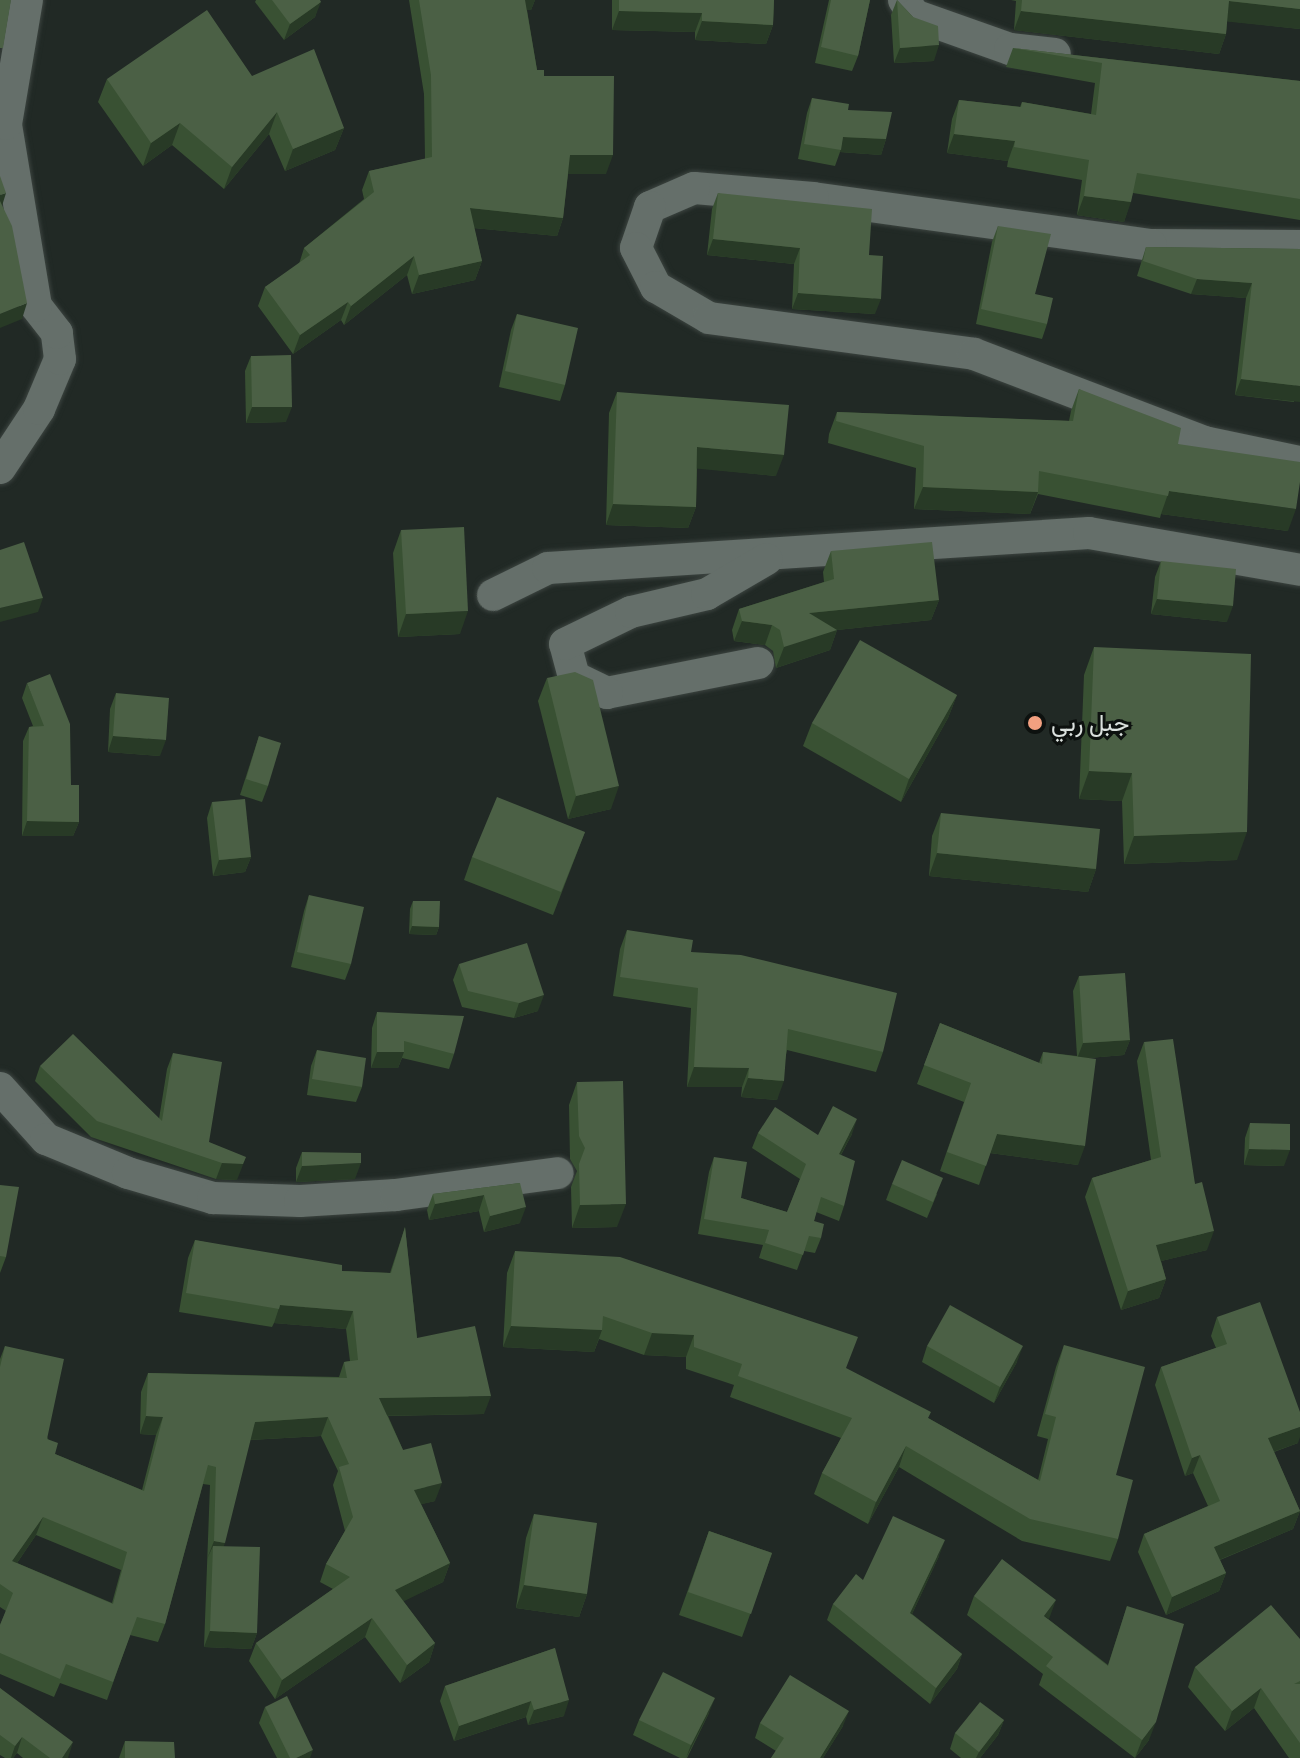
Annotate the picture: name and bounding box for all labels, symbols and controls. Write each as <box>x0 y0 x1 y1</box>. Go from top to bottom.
place label: جبل ربي <box>1051 709 1129 737</box>
marker: جبل ربي <box>1026 714 1044 732</box>

